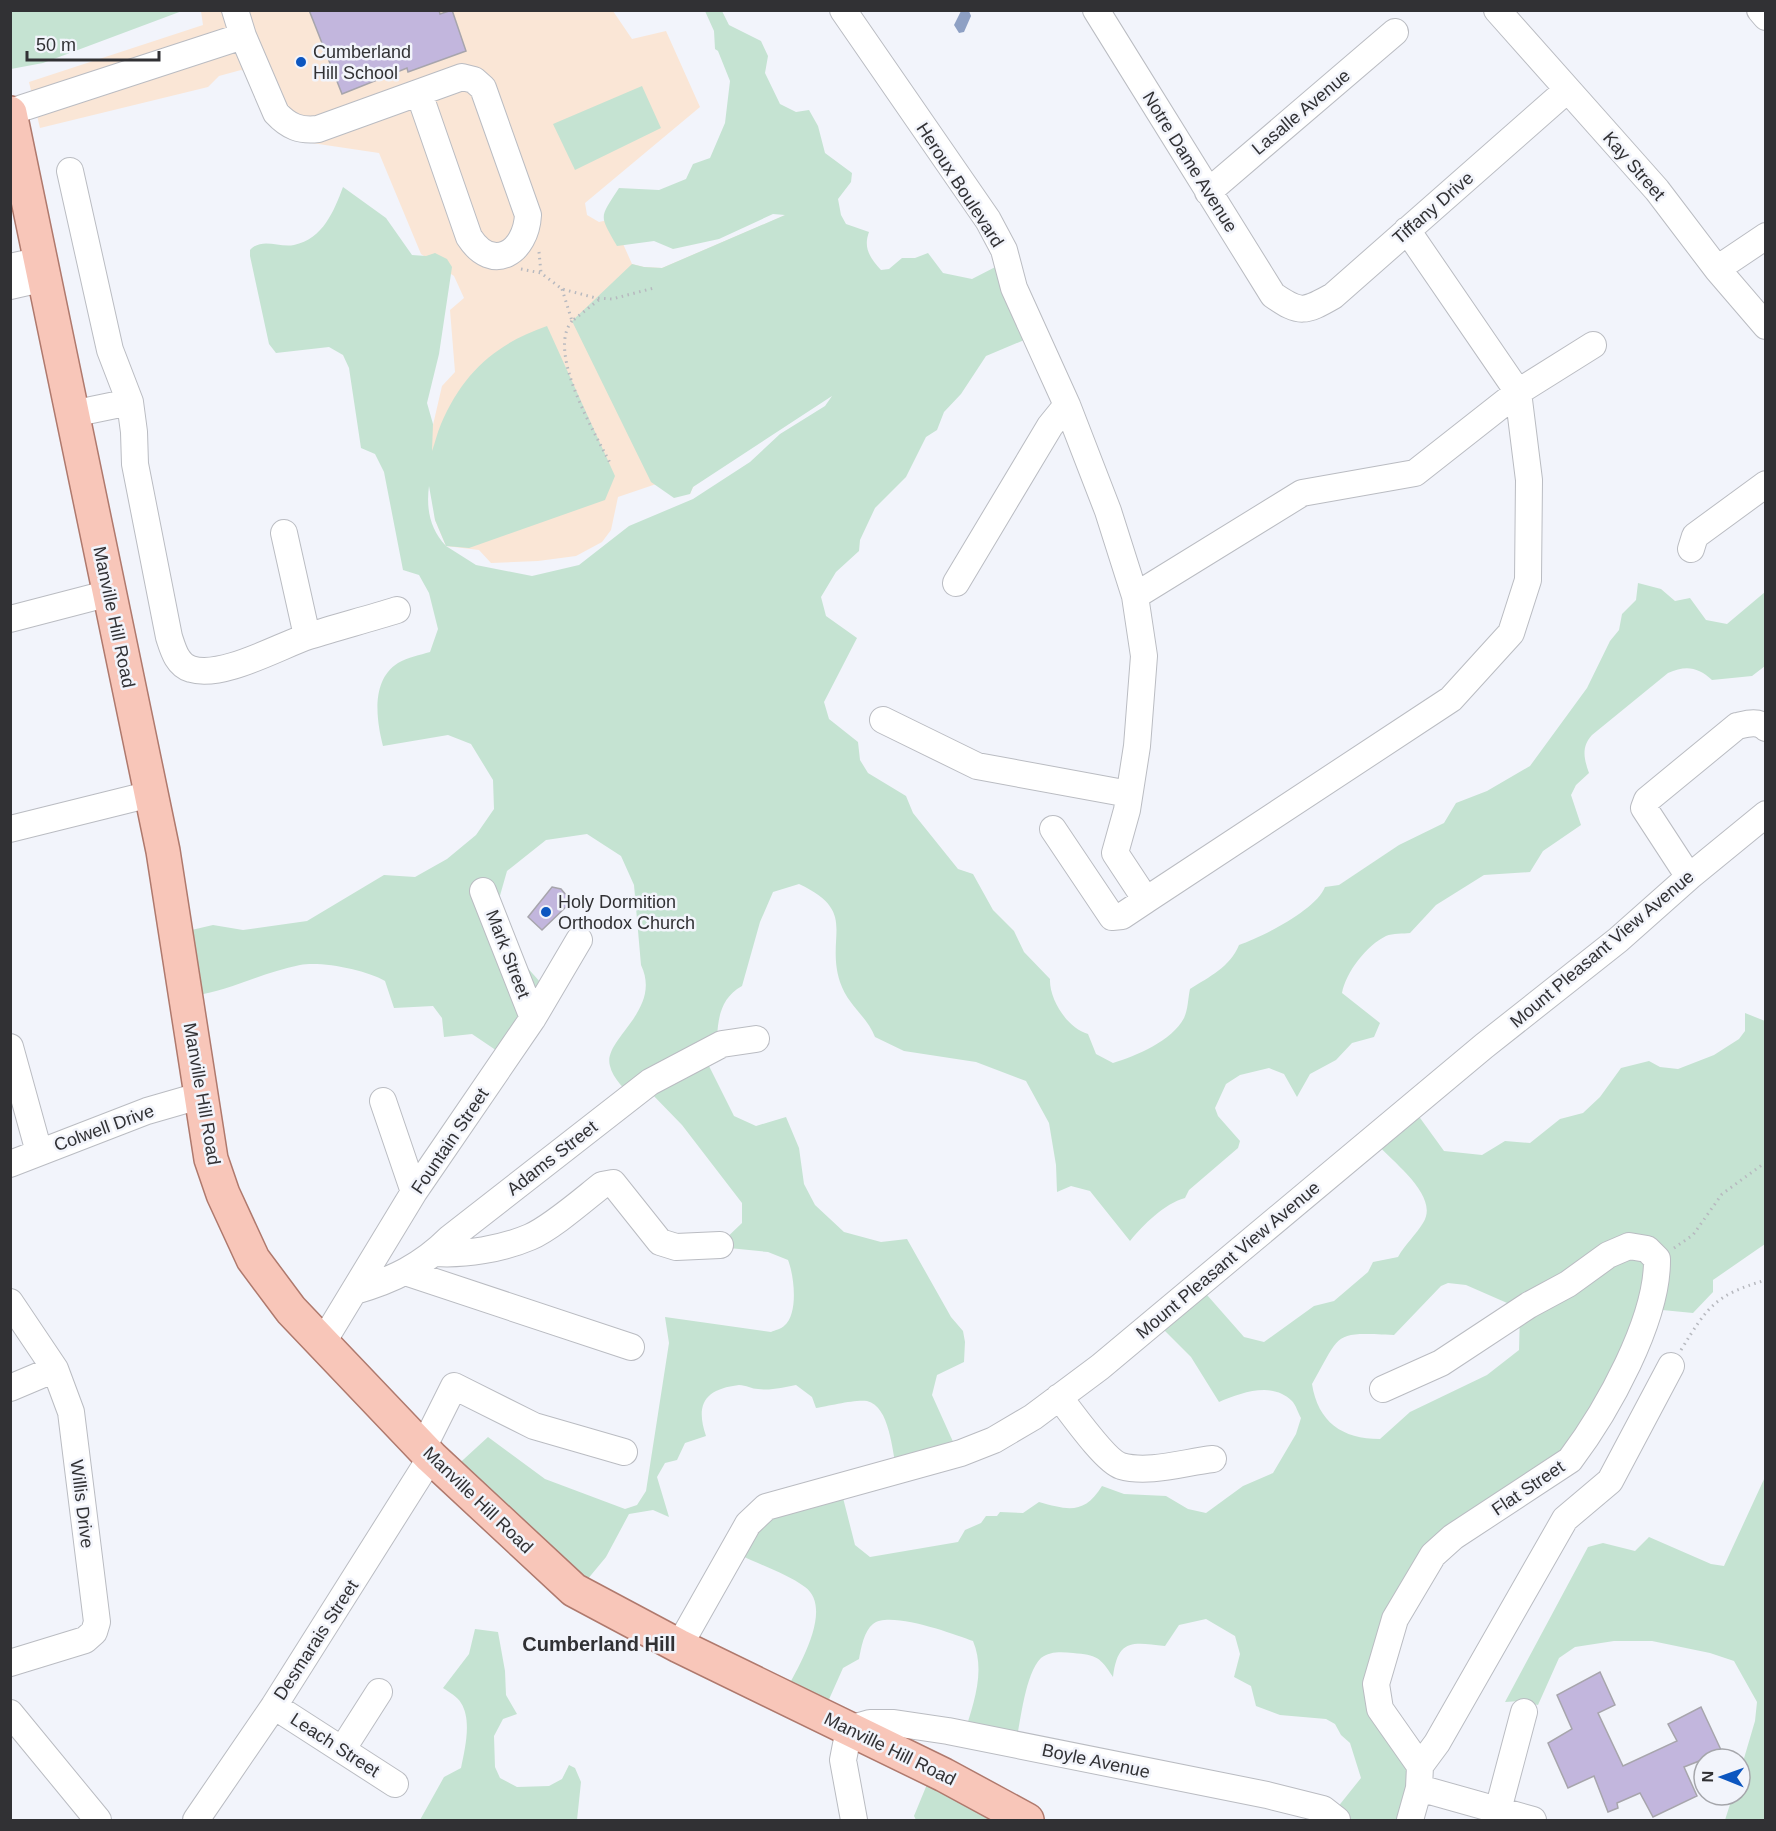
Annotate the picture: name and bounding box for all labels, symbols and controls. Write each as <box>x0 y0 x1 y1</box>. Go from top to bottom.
scale bar <box>27 24 159 62</box>
text: 50 m <box>36 35 76 55</box>
place label: Cumberland Hill School <box>313 42 411 83</box>
marker: Cumberland Hill School <box>294 55 308 69</box>
street label: Lasalle Avenue <box>1248 65 1354 159</box>
street label: Notre Dame Avenue <box>1139 88 1241 236</box>
street label: Heroux Boulevard <box>912 119 1008 251</box>
street label: Kay Street <box>1599 128 1669 204</box>
street label: Tiffany Drive <box>1389 168 1477 248</box>
street label: Manville Hill Road <box>89 544 139 690</box>
street label: Mount Pleasant View Avenue <box>1506 866 1698 1032</box>
place label: Holy Dormition Orthodox Church <box>558 892 695 933</box>
marker: Holy Dormition Orthodox Church <box>539 905 553 919</box>
street label: Mark Street <box>482 907 534 1001</box>
street label: Manville Hill Road <box>180 1021 224 1167</box>
street label: Fountain Street <box>407 1084 493 1198</box>
street label: Colwell Drive <box>51 1101 157 1155</box>
street label: Adams Street <box>503 1117 601 1199</box>
street label: Mount Pleasant View Avenue <box>1132 1177 1324 1343</box>
street label: Manville Hill Road <box>419 1443 537 1557</box>
street label: Flat Street <box>1488 1456 1568 1520</box>
street label: Willis Drive <box>67 1459 97 1549</box>
street label: Desmarais Street <box>270 1576 362 1704</box>
district label: Cumberland Hill <box>522 1633 676 1655</box>
street label: Manville Hill Road <box>821 1708 959 1790</box>
street label: Leach Street <box>287 1709 383 1781</box>
street label: Boyle Avenue <box>1040 1740 1152 1782</box>
north arrow <box>1692 1747 1752 1807</box>
text: N <box>1699 1771 1716 1783</box>

